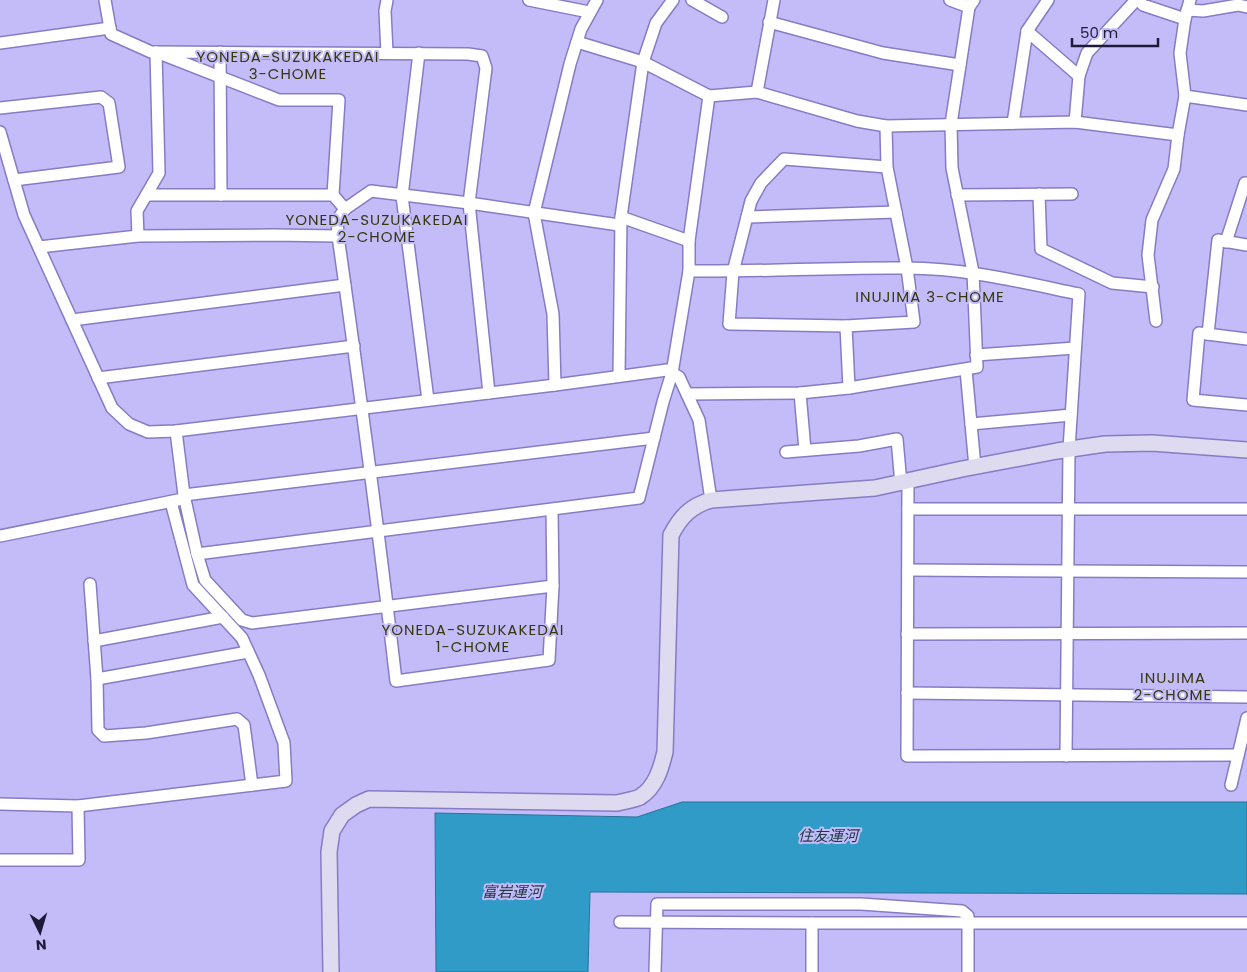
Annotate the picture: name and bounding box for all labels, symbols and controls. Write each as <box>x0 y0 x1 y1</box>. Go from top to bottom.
scale bar <box>1072 15 1158 47</box>
text: 50 m <box>1080 22 1118 43</box>
district label: YONEDA-SUZUKAKEDAI 3-CHOME <box>196 46 380 84</box>
district label: YONEDA-SUZUKAKEDAI 2-CHOME <box>285 209 469 247</box>
district label: INUJIMA 3-CHOME <box>855 286 1005 307</box>
district label: YONEDA-SUZUKAKEDAI 1-CHOME <box>381 619 565 657</box>
district label: INUJIMA 2-CHOME <box>1134 667 1212 705</box>
water label: 住友運河 <box>798 825 861 846</box>
water label: 富岩運河 <box>482 881 545 902</box>
north arrow <box>15 907 65 957</box>
text: N <box>35 935 47 955</box>

